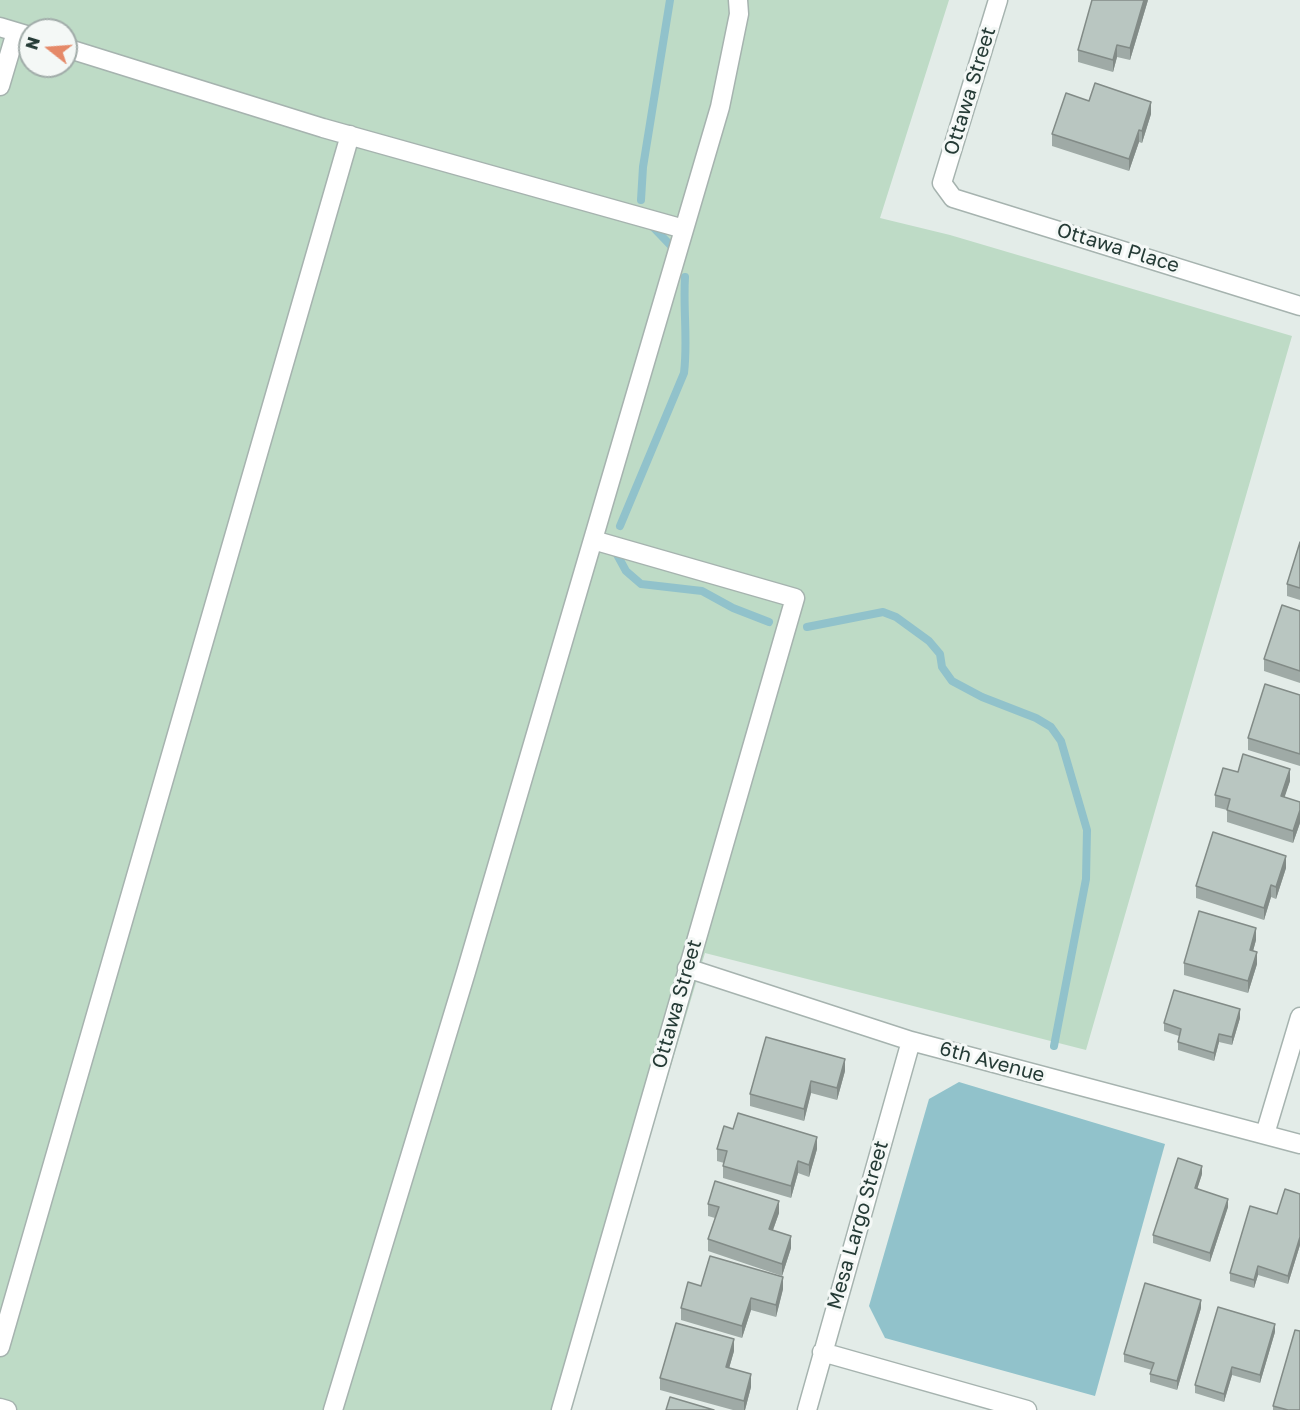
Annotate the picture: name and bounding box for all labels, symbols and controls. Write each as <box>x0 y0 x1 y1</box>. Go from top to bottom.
north arrow <box>18 18 78 78</box>
street label: Ottawa Street <box>939 24 1001 158</box>
text: N <box>21 35 44 52</box>
street label: Ottawa Place <box>1054 218 1182 278</box>
street label: Ottawa Street <box>647 937 707 1071</box>
street label: 6th Avenue <box>937 1036 1047 1088</box>
street label: Mesa Largo Street <box>822 1138 894 1312</box>

